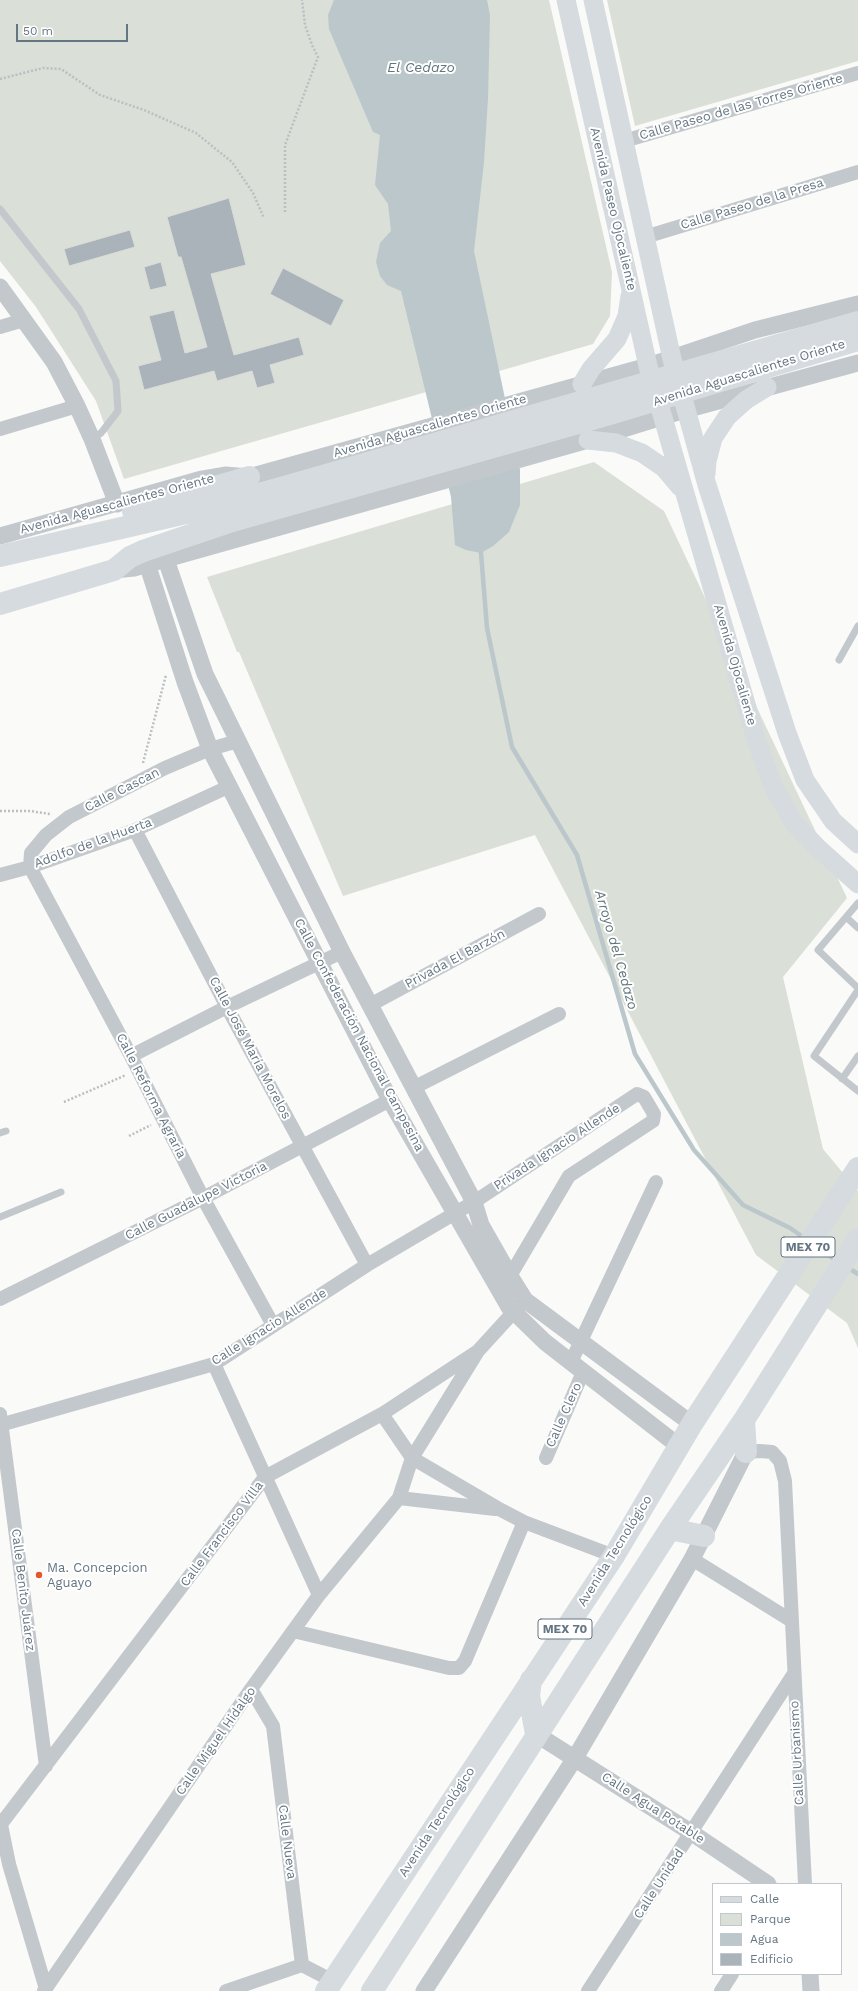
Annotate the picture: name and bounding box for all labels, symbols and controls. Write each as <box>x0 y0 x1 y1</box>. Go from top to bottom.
scale bar <box>18 16 130 42</box>
text: 50 m <box>23 24 53 38</box>
water label: El Cedazo <box>387 60 455 76</box>
street label: Calle Paseo de las Torres Oriente <box>637 70 845 144</box>
street label: Avenida Paseo Ojocaliente <box>587 126 639 292</box>
street label: Calle Paseo de la Presa <box>679 175 825 233</box>
street label: Avenida Aguascalientes Oriente <box>651 336 847 410</box>
street label: Avenida Aguascalientes Oriente <box>332 391 528 461</box>
street label: Avenida Aguascalientes Oriente <box>18 471 216 537</box>
street label: Avenida Ojocaliente <box>710 603 760 727</box>
street label: Calle Cascan <box>82 764 162 816</box>
street label: Adolfo de la Huerta <box>32 814 154 872</box>
water label: Arroyo del Cedazo <box>591 888 641 1012</box>
street label: Calle Confederación Nacional Campesina <box>291 916 427 1154</box>
street label: Privada El Barzón <box>402 926 508 992</box>
street label: Calle José María Morelos <box>206 974 294 1122</box>
street label: Calle Reforma Agraria <box>113 1031 189 1161</box>
street label: Privada Ignacio Allende <box>491 1100 623 1194</box>
street label: Calle Guadalupe Victoria <box>122 1158 270 1244</box>
road number: MEX 70 <box>781 1237 835 1257</box>
street label: Calle Ignacio Allende <box>209 1285 329 1369</box>
street label: Calle Clero <box>543 1380 585 1450</box>
street label: Calle Francisco Villa <box>177 1478 267 1590</box>
street label: Avenida Tecnológico <box>574 1493 656 1609</box>
street label: Calle Benito Juárez <box>8 1528 38 1652</box>
place label: Ma. Concepcion Aguayo <box>47 1560 148 1591</box>
marker: Ma. Concepcion Aguayo <box>34 1570 44 1580</box>
road number: MEX 70 <box>538 1619 592 1639</box>
street label: Calle Miguel Hidalgo <box>173 1684 259 1798</box>
street label: Calle Urbanismo <box>786 1700 808 1806</box>
street label: Avenida Tecnológico <box>396 1764 478 1880</box>
street label: Calle Agua Potable <box>599 1769 707 1847</box>
street label: Calle Nueva <box>275 1804 299 1880</box>
street label: Calle Unidad <box>631 1846 687 1922</box>
legend <box>712 1883 842 1975</box>
text: Calle <box>750 1892 779 1906</box>
text: Parque <box>750 1912 791 1926</box>
text: Agua <box>750 1932 779 1946</box>
text: Edificio <box>750 1952 793 1966</box>

